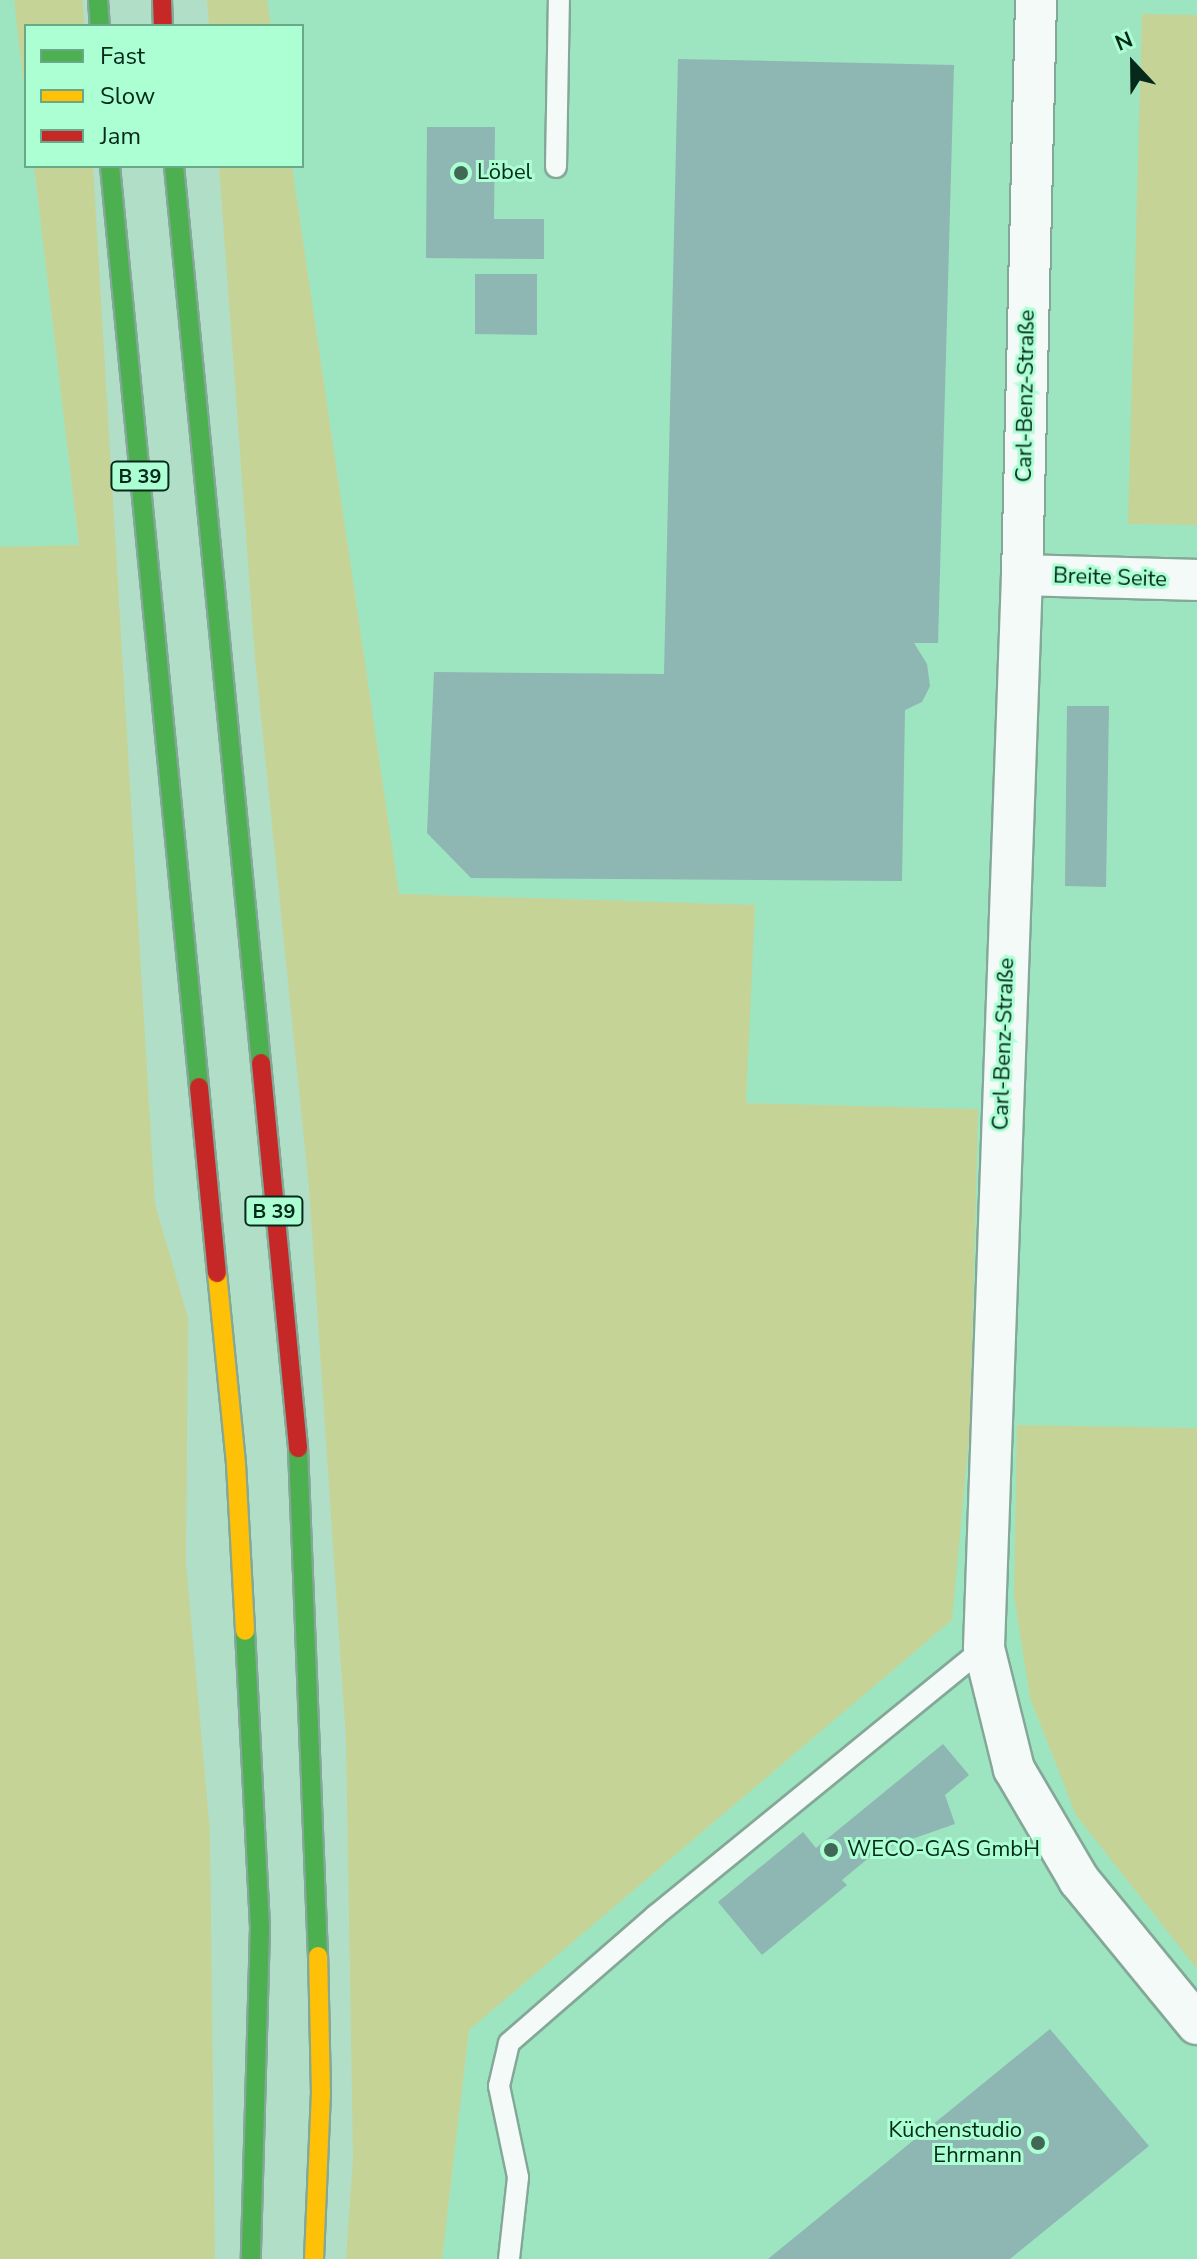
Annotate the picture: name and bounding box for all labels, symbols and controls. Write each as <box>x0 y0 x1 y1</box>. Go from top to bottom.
legend <box>24 24 304 168</box>
north arrow <box>1093 24 1173 104</box>
text: N <box>1111 25 1137 59</box>
text: Fast <box>100 40 145 72</box>
text: Slow <box>100 80 155 112</box>
text: Jam <box>100 120 141 152</box>
place label: Löbel <box>477 160 532 186</box>
marker: Löbel <box>452 164 470 182</box>
street label: Carl-Benz-Straße <box>1011 309 1041 483</box>
road number: B 39 <box>110 460 170 492</box>
street label: Breite Seite <box>1053 563 1167 593</box>
street label: Carl-Benz-Straße <box>988 957 1020 1131</box>
road number: B 39 <box>244 1195 304 1227</box>
place label: WECO-GAS GmbH <box>847 1837 1040 1863</box>
marker: WECO-GAS GmbH <box>822 1841 840 1859</box>
place label: Küchenstudio Ehrmann <box>889 2117 1022 2168</box>
marker: Küchenstudio Ehrmann <box>1029 2134 1047 2152</box>

